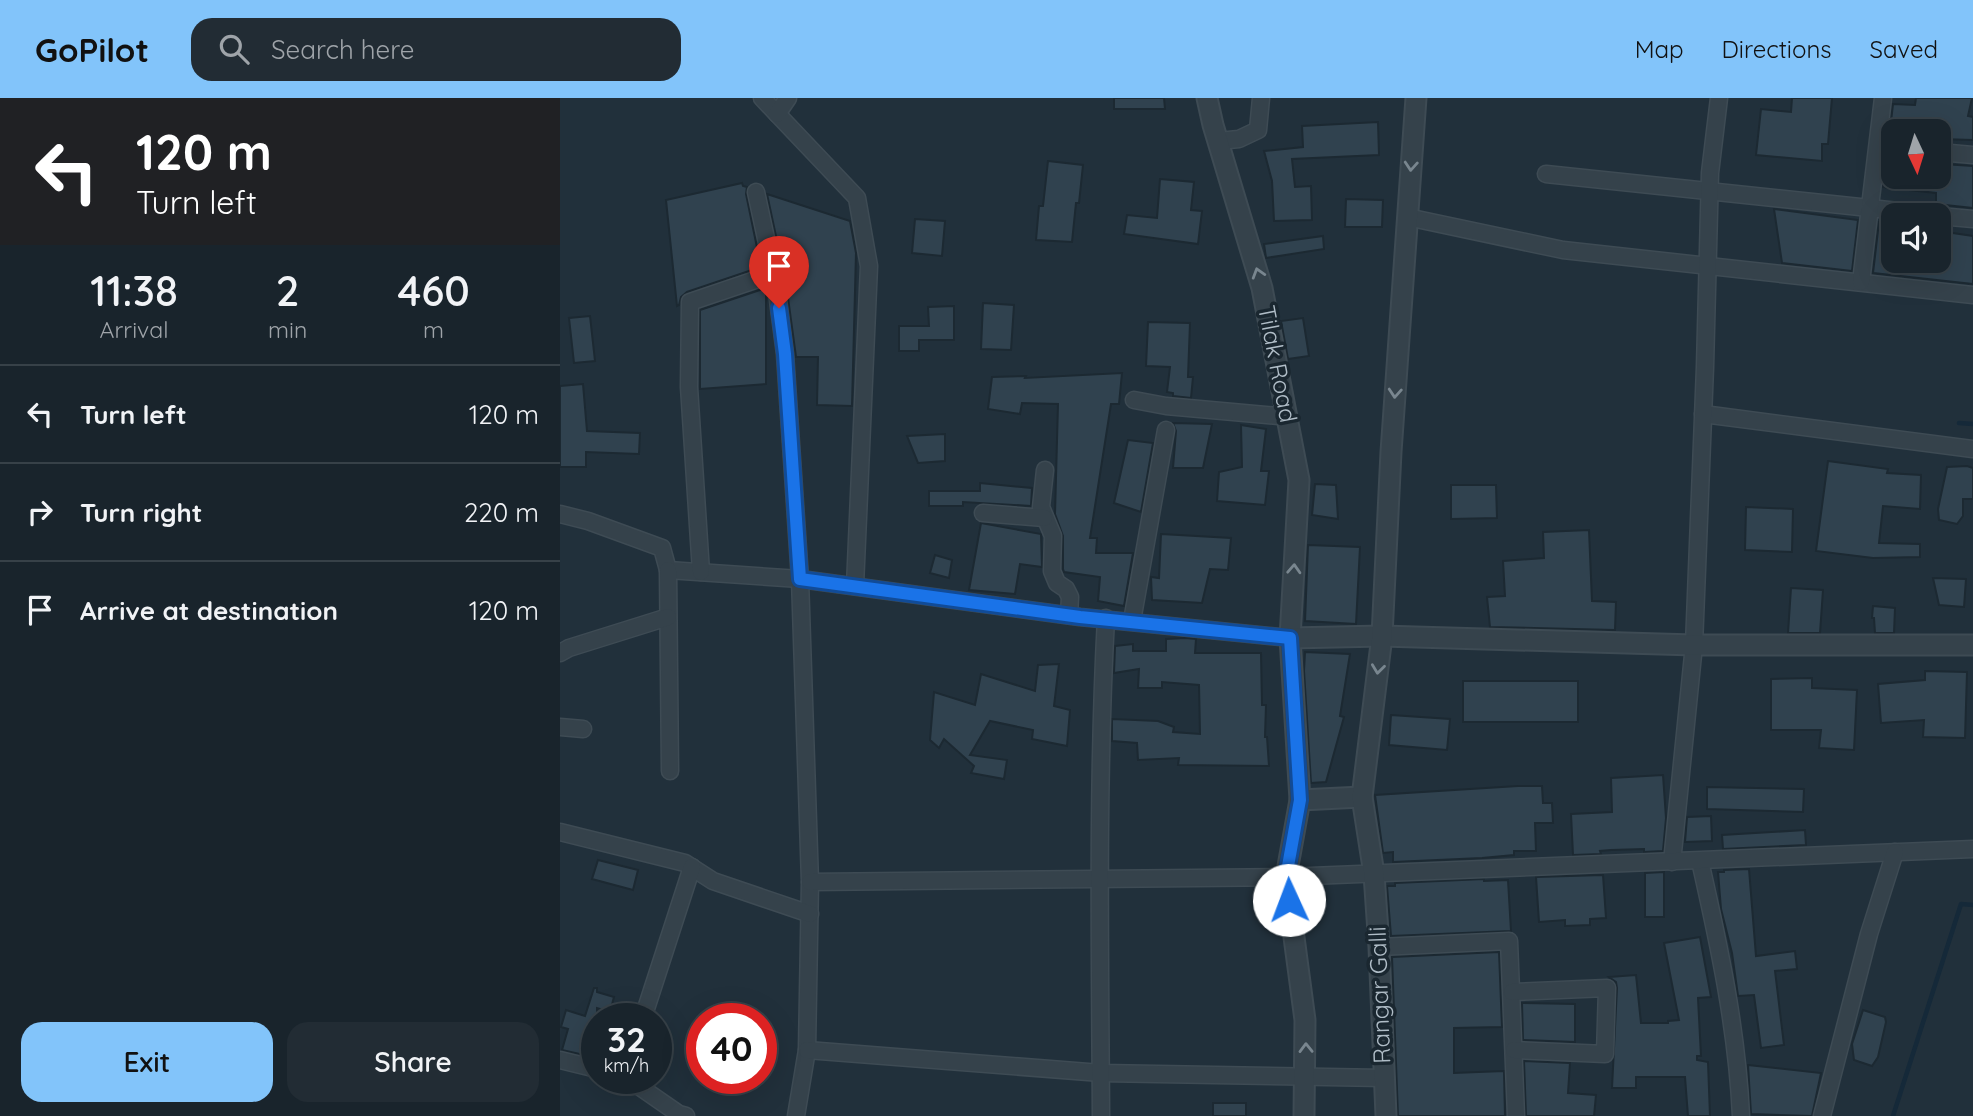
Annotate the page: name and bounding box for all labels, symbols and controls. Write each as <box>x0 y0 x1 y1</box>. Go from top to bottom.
search box <box>191 18 681 81</box>
text: GoPilot <box>35 29 149 70</box>
icon: search <box>215 30 253 68</box>
text: Search here <box>271 33 414 66</box>
text: Map <box>1635 34 1684 64</box>
text: Directions <box>1722 34 1832 64</box>
text: Saved <box>1870 34 1938 64</box>
north arrow <box>1881 119 1951 189</box>
map controls <box>1881 119 1951 273</box>
text: 120 m <box>136 121 272 182</box>
icon: left <box>21 126 112 217</box>
one-way arrow <box>1404 161 1419 172</box>
text: Turn left <box>136 182 257 222</box>
button: sound <box>1881 203 1951 273</box>
pin <box>749 236 809 308</box>
icon: arrive <box>760 247 798 285</box>
text: 11:38 <box>90 264 178 317</box>
text: 2 <box>276 264 299 317</box>
text: 460 <box>397 264 470 317</box>
one-way arrow <box>1251 267 1266 279</box>
street label: Tilak Road <box>1252 303 1304 425</box>
text: Arrival <box>100 315 168 344</box>
text: min <box>268 315 307 344</box>
text: m <box>423 315 444 344</box>
one-way arrow <box>1388 388 1403 399</box>
icon: left <box>21 395 59 433</box>
text: Turn left <box>80 398 187 431</box>
text: 120 m <box>469 398 539 431</box>
icon: right <box>21 493 59 531</box>
text: Turn right <box>80 496 202 529</box>
text: 220 m <box>464 496 539 529</box>
one-way arrow <box>1286 564 1301 575</box>
icon: arrive <box>21 591 59 629</box>
text: Arrive at destination <box>80 594 338 627</box>
text: 120 m <box>469 594 539 627</box>
one-way arrow <box>1371 663 1386 675</box>
position arrow <box>1252 863 1326 937</box>
street label: Rangar Galli <box>1362 926 1396 1064</box>
speed limit sign: 40 <box>686 1003 777 1094</box>
text: 32 <box>607 1017 646 1061</box>
button: Exit <box>21 1022 273 1102</box>
button: Share <box>287 1022 539 1102</box>
one-way arrow <box>1298 1042 1314 1053</box>
text: km/h <box>604 1054 649 1077</box>

